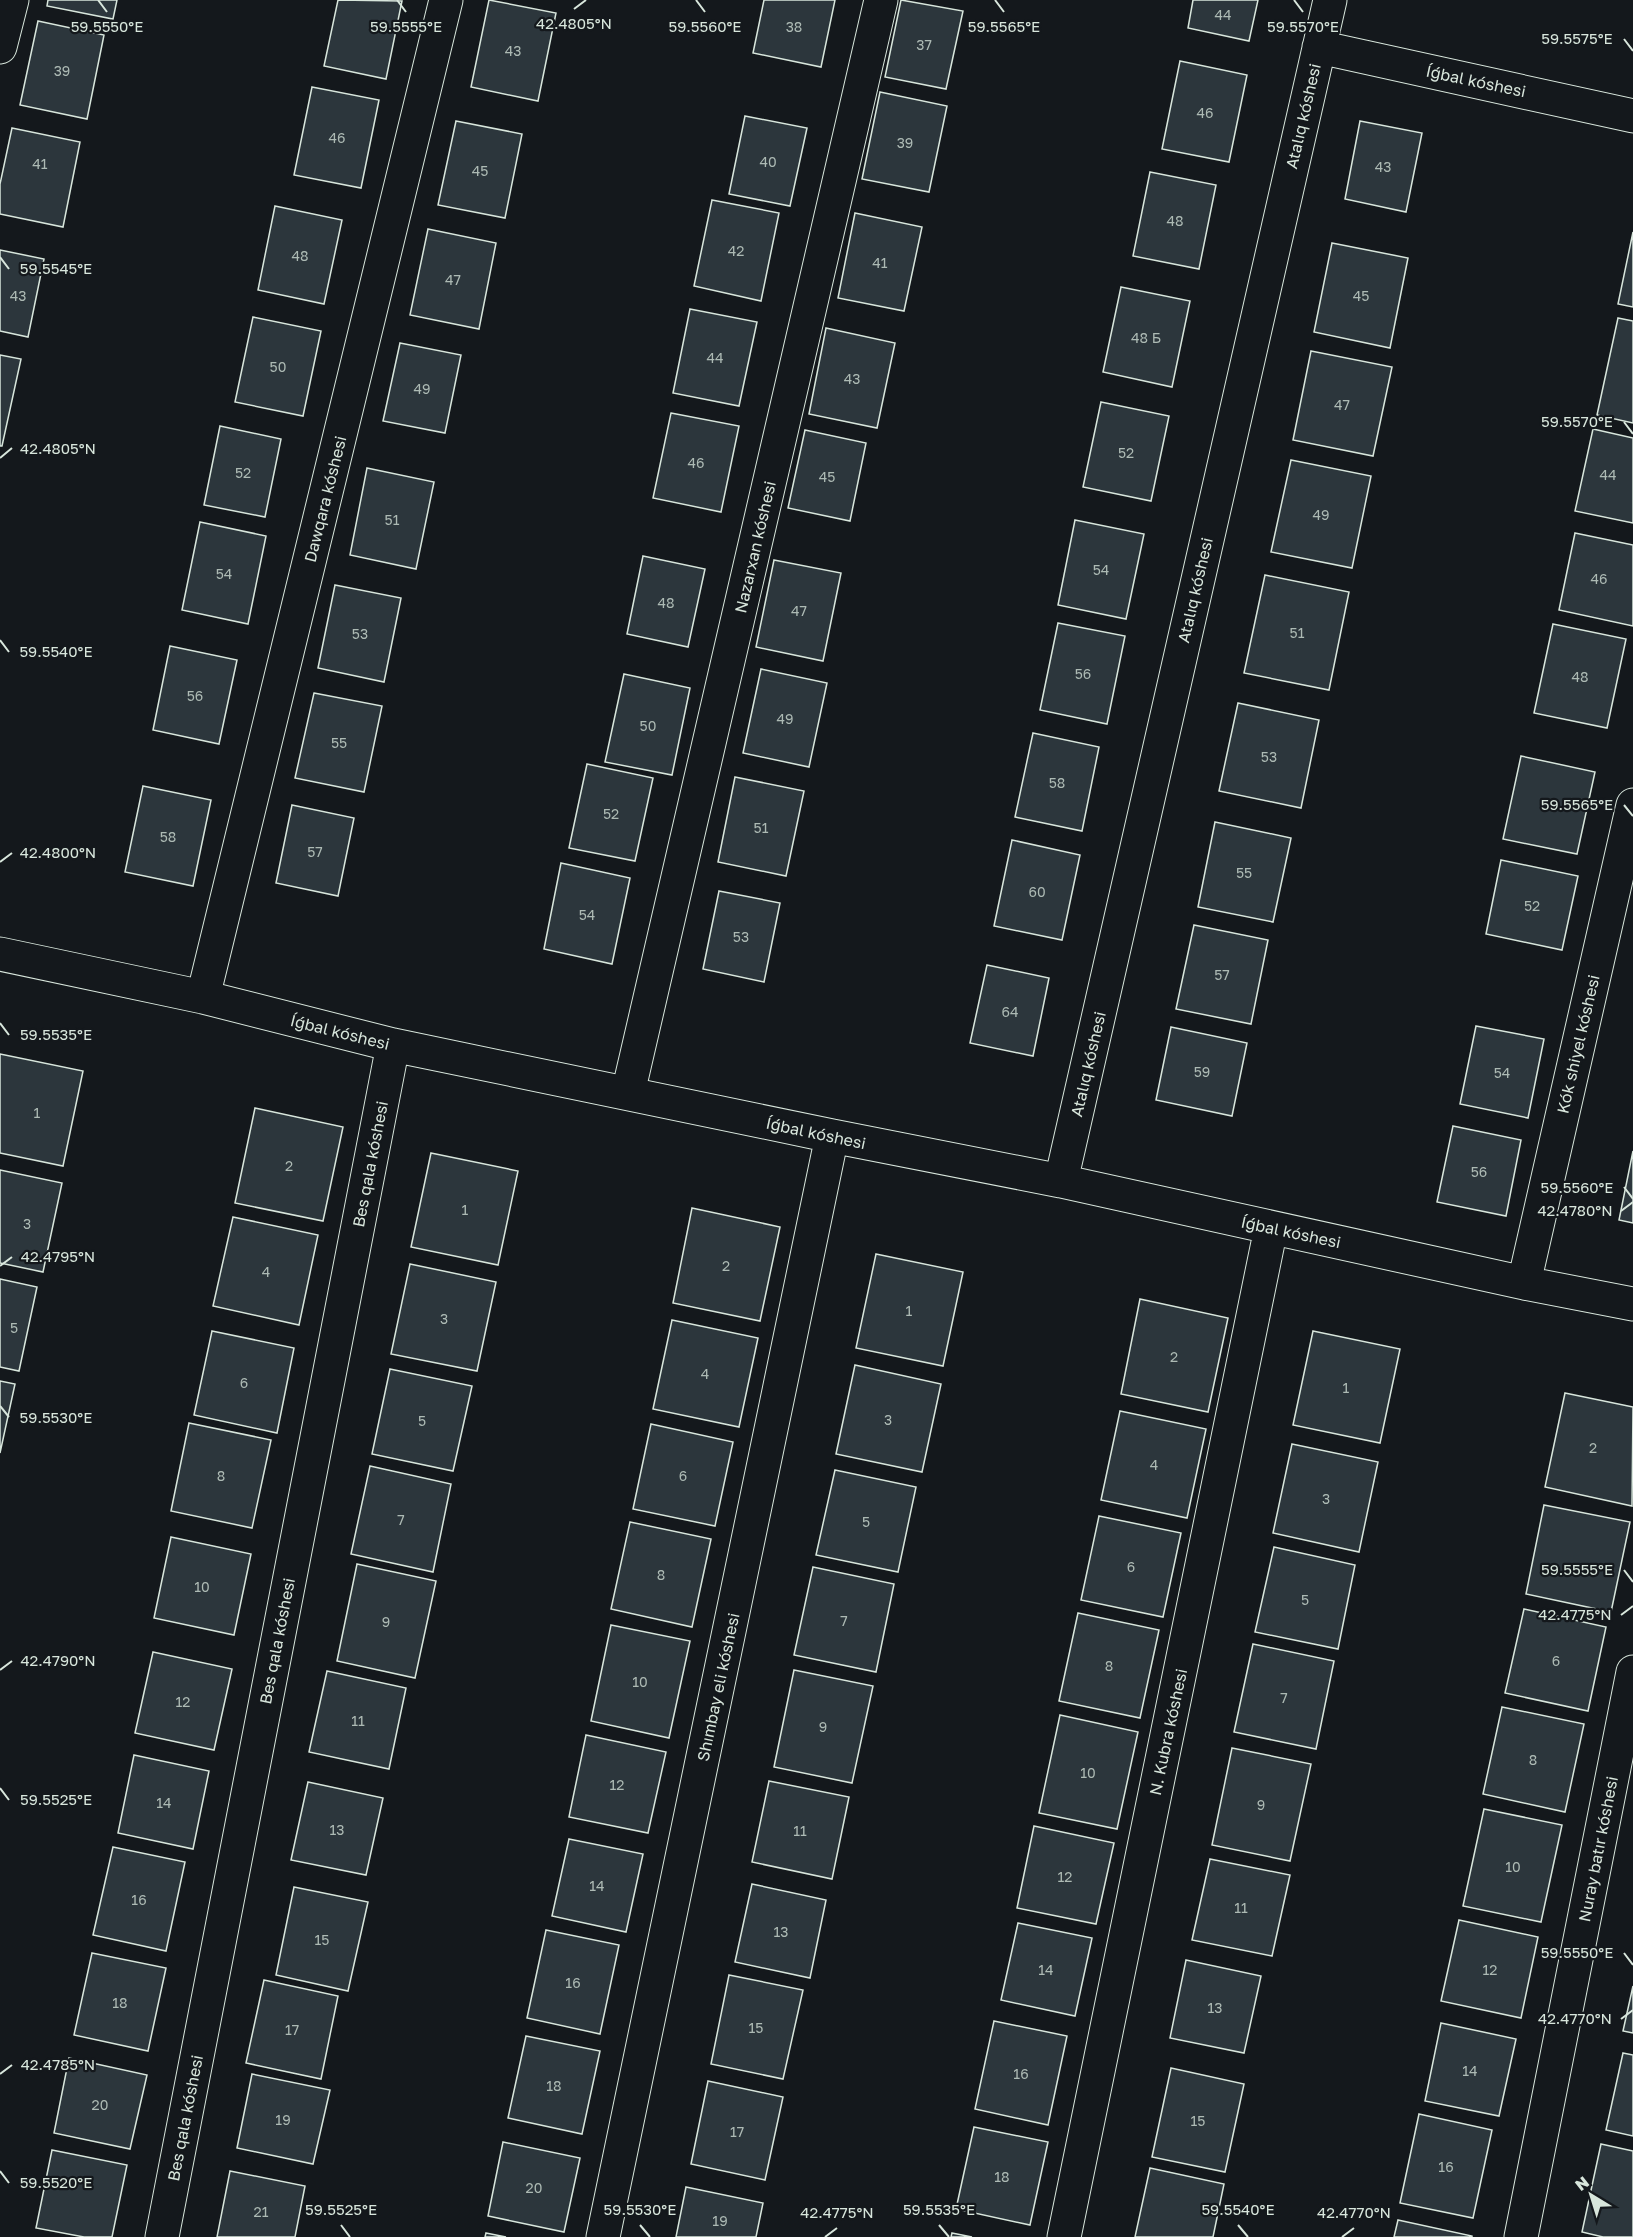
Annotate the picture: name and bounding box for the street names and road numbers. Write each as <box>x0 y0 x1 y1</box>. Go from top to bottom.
street label: Atalıq kóshesi <box>1281 61 1325 171</box>
street label: Íǵbal kóshesi <box>1424 61 1528 101</box>
street label: Dawqara kóshesi <box>300 434 350 564</box>
street label: Nazarxan kóshesi <box>730 479 780 615</box>
street label: Atalıq kóshesi <box>1173 535 1217 645</box>
street label: Kók shiyel kóshesi <box>1552 973 1604 1115</box>
street label: Atalıq kóshesi <box>1066 1009 1110 1119</box>
street label: Íǵbal kóshesi <box>288 1010 392 1054</box>
street label: Bes qala kóshesi <box>348 1099 392 1229</box>
street label: Íǵbal kóshesi <box>764 1113 868 1153</box>
street label: Íǵbal kóshesi <box>1239 1212 1343 1252</box>
street label: Bes qala kóshesi <box>255 1576 299 1706</box>
street label: Shımbay eli kóshesi <box>692 1611 744 1763</box>
street label: N. Kubra kóshesi <box>1145 1667 1191 1797</box>
street label: Nuray batır kóshesi <box>1574 1774 1622 1924</box>
street label: Bes qala kóshesi <box>163 2053 207 2183</box>

